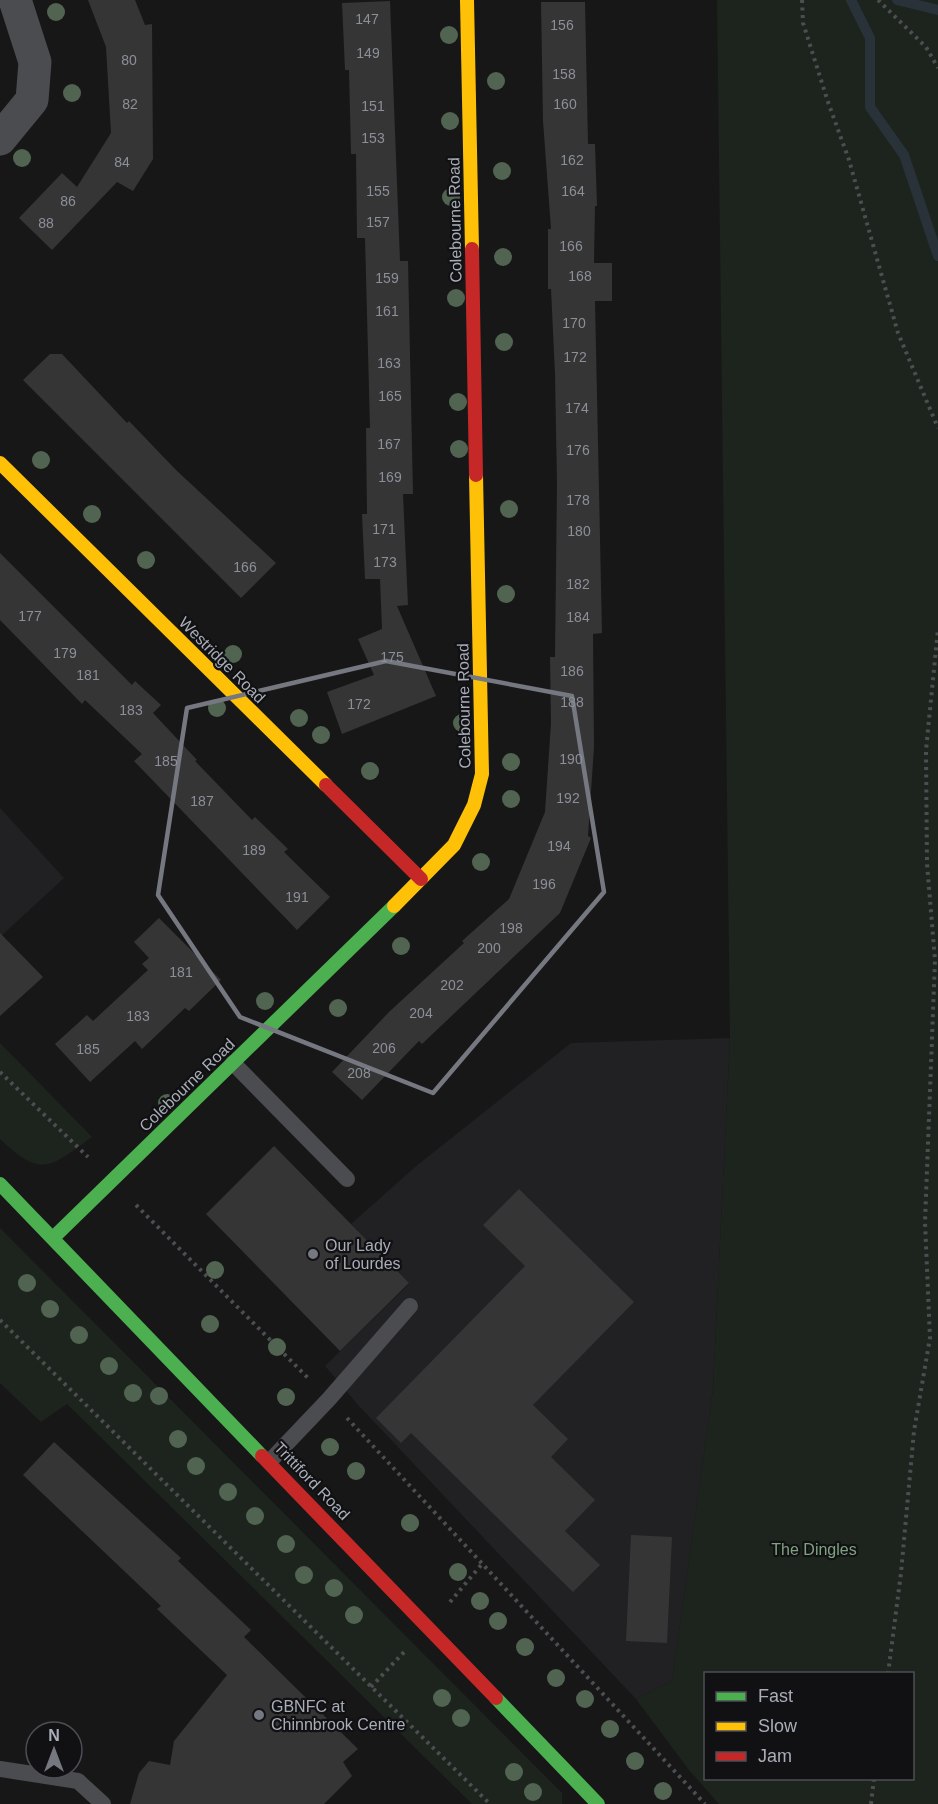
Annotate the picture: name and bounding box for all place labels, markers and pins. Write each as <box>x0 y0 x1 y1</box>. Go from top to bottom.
place label: Our Lady of Lourdes <box>325 1237 401 1272</box>
marker: Our Lady of Lourdes <box>306 1247 320 1261</box>
place label: GBNFC at Chinnbrook Centre <box>271 1698 405 1733</box>
marker: GBNFC at Chinnbrook Centre <box>252 1708 266 1722</box>

